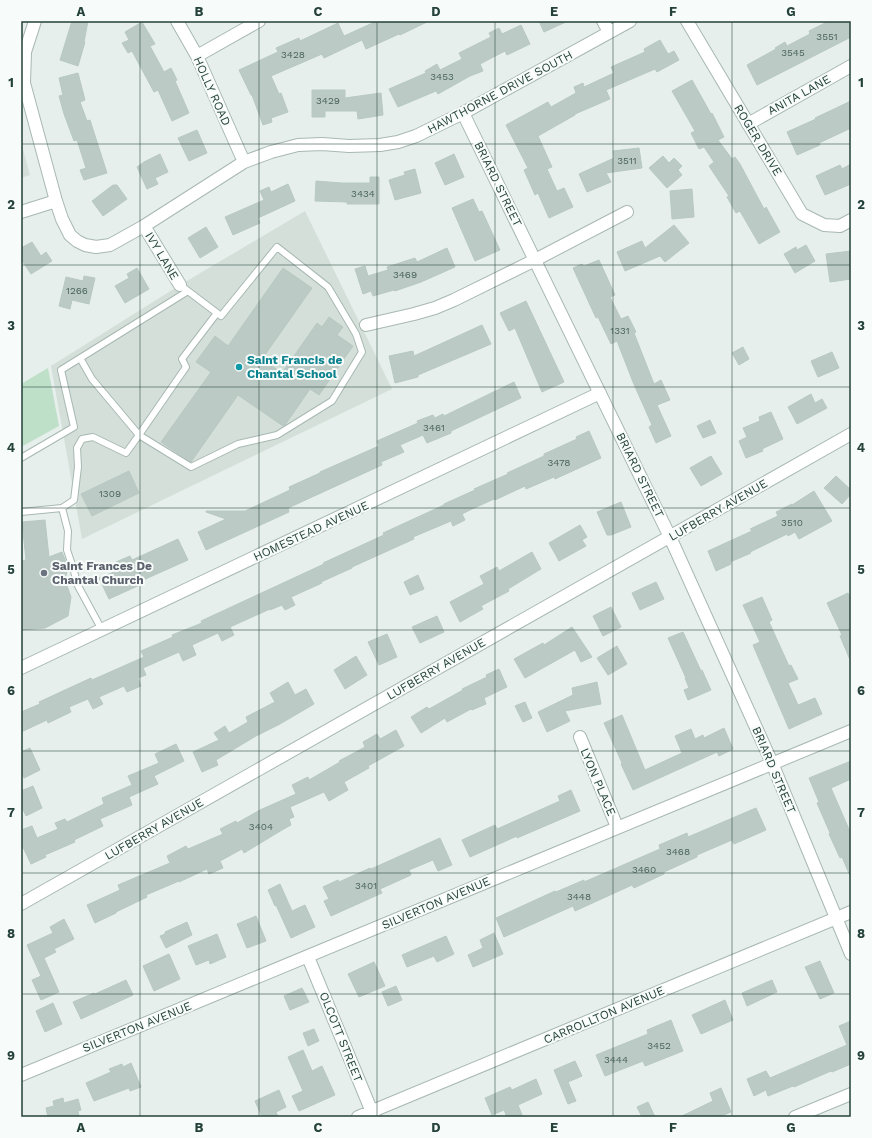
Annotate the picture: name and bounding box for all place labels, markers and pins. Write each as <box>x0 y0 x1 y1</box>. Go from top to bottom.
place label: Saint Francis de Chantal School <box>247 353 342 381</box>
marker: Saint Francis de Chantal School <box>234 362 244 372</box>
place label: Saint Frances De Chantal Church <box>52 559 152 587</box>
marker: Saint Frances De Chantal Church <box>39 568 49 578</box>

